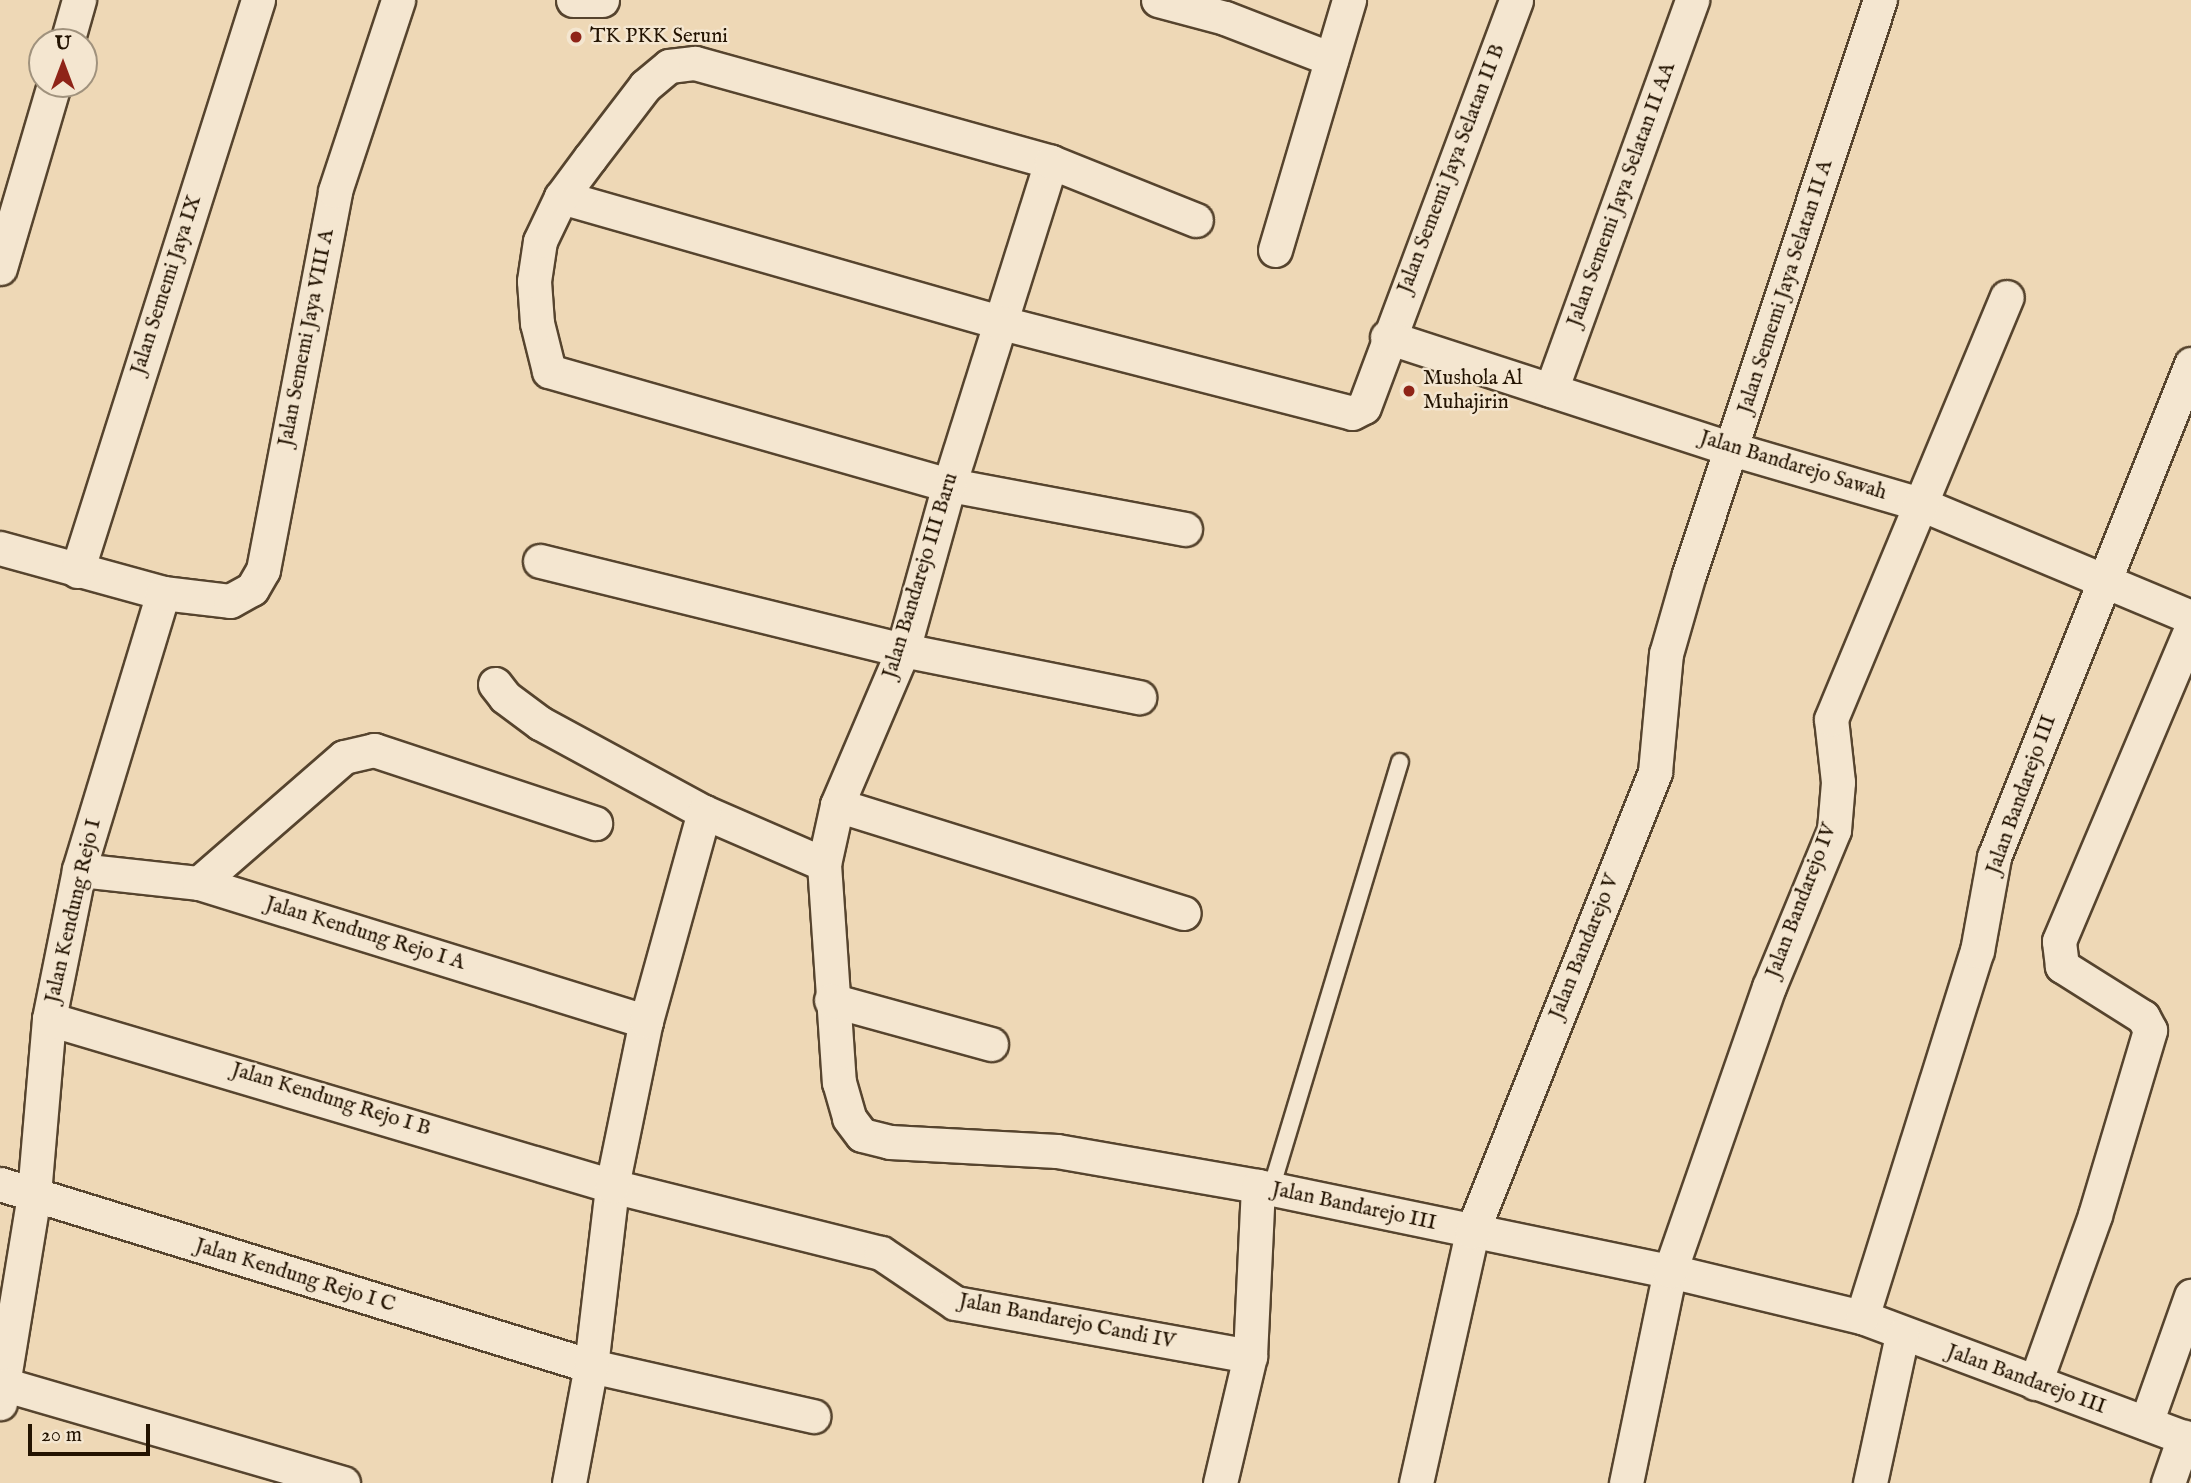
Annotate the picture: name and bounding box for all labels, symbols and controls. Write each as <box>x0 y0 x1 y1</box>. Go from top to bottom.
place label: TK PKK Seruni <box>590 24 728 50</box>
north arrow <box>28 28 98 98</box>
marker: TK PKK Seruni <box>568 29 584 45</box>
text: U <box>55 32 71 56</box>
street label: Jalan Sememi Jaya Selatan II B <box>1393 41 1511 297</box>
street label: Jalan Sememi Jaya Selatan II AA <box>1562 59 1682 331</box>
street label: Jalan Sememi Jaya Selatan II A <box>1733 157 1839 417</box>
street label: Jalan Sememi Jaya IX <box>126 192 208 378</box>
street label: Jalan Sememi Jaya VIII A <box>274 227 340 449</box>
place label: Mushola Al Muhajirin <box>1423 366 1522 416</box>
marker: Mushola Al Muhajirin <box>1401 383 1417 399</box>
street label: Jalan Bandarejo Sawah <box>1697 426 1889 506</box>
street label: Jalan Bandarejo III Baru <box>878 470 964 682</box>
street label: Jalan Bandarejo III <box>1982 712 2062 878</box>
street label: Jalan Kendung Rejo I <box>41 816 107 1006</box>
street label: Jalan Bandarejo IV <box>1761 820 1843 982</box>
street label: Jalan Bandarejo V <box>1544 871 1626 1023</box>
street label: Jalan Kendung Rejo I A <box>262 892 468 976</box>
street label: Jalan Kendung Rejo I B <box>228 1058 434 1142</box>
street label: Jalan Bandarejo III <box>1269 1177 1439 1237</box>
street label: Jalan Kendung Rejo I C <box>192 1234 398 1318</box>
street label: Jalan Bandarejo Candi IV <box>957 1289 1177 1355</box>
street label: Jalan Bandarejo III <box>1943 1340 2109 1420</box>
scale bar <box>32 1410 154 1454</box>
text: 20 m <box>41 1422 82 1449</box>

